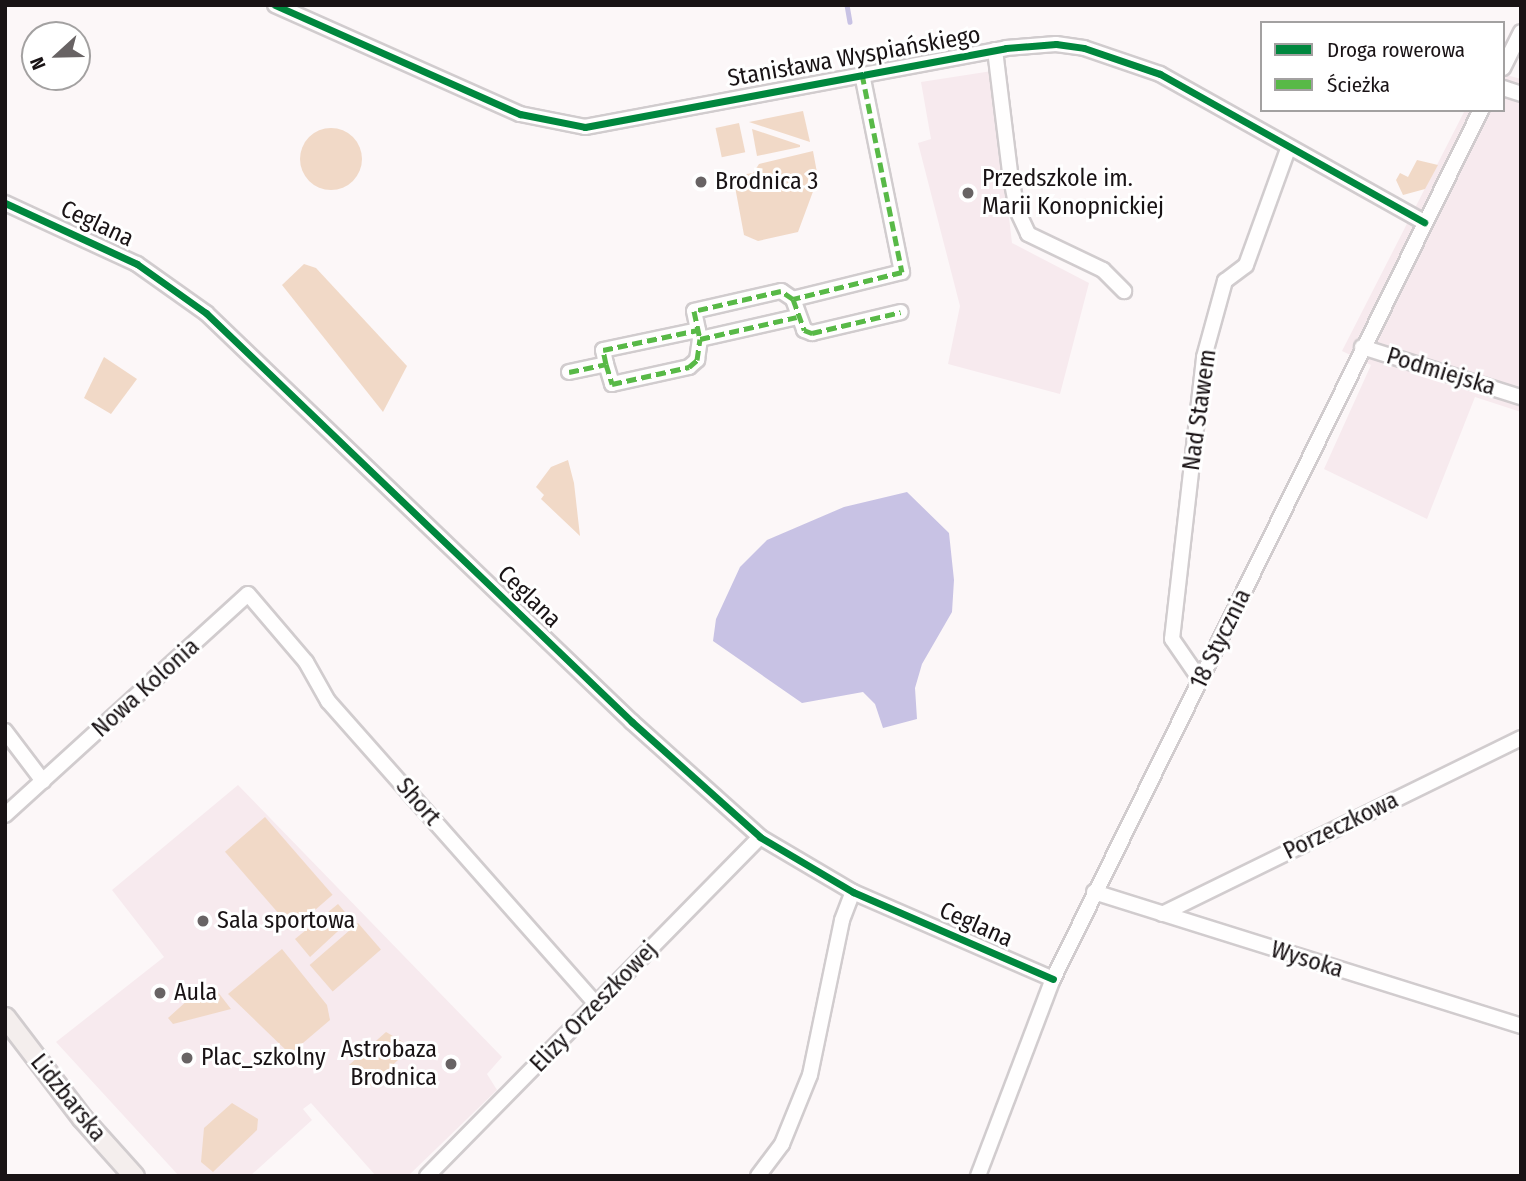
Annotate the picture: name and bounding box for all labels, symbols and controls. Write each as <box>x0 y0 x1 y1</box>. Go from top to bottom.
north arrow <box>21 21 91 91</box>
street label: Stanisława Wyspiańskiego <box>725 21 983 93</box>
legend <box>1260 21 1505 112</box>
text: Droga rowerowa <box>1327 37 1465 63</box>
text: N <box>25 54 51 73</box>
text: Ścieżka <box>1327 72 1390 98</box>
place label: Przedszkole im. Marii Konopnickiej <box>982 165 1164 221</box>
place label: Brodnica 3 <box>715 168 818 196</box>
marker: Brodnica 3 <box>693 174 709 190</box>
marker: Przedszkole im. Marii Konopnickiej <box>960 185 976 201</box>
street label: Ceglana <box>56 195 138 253</box>
street label: Podmiejska <box>1383 342 1499 402</box>
street label: Nad Stawem <box>1177 348 1223 472</box>
street label: Ceglana <box>491 560 567 634</box>
street label: 18 Stycznia <box>1184 584 1258 694</box>
street label: Nowa Kolonia <box>86 632 206 744</box>
street label: Short <box>390 772 446 832</box>
street label: Porzeczkowa <box>1279 786 1403 866</box>
street label: Ceglana <box>935 896 1017 954</box>
place label: Sala sportowa <box>217 907 355 935</box>
marker: Sala sportowa <box>195 913 211 929</box>
street label: Wysoka <box>1267 935 1347 985</box>
street label: Elizy Orzeszkowej <box>524 936 664 1078</box>
place label: Aula <box>174 979 217 1007</box>
marker: Aula <box>152 985 168 1001</box>
place label: Astrobaza Brodnica <box>341 1036 437 1092</box>
place label: Plac_szkolny <box>201 1044 326 1072</box>
street label: Lidzbarska <box>24 1048 112 1148</box>
marker: Plac_szkolny <box>179 1050 195 1066</box>
marker: Astrobaza Brodnica <box>443 1056 459 1072</box>

